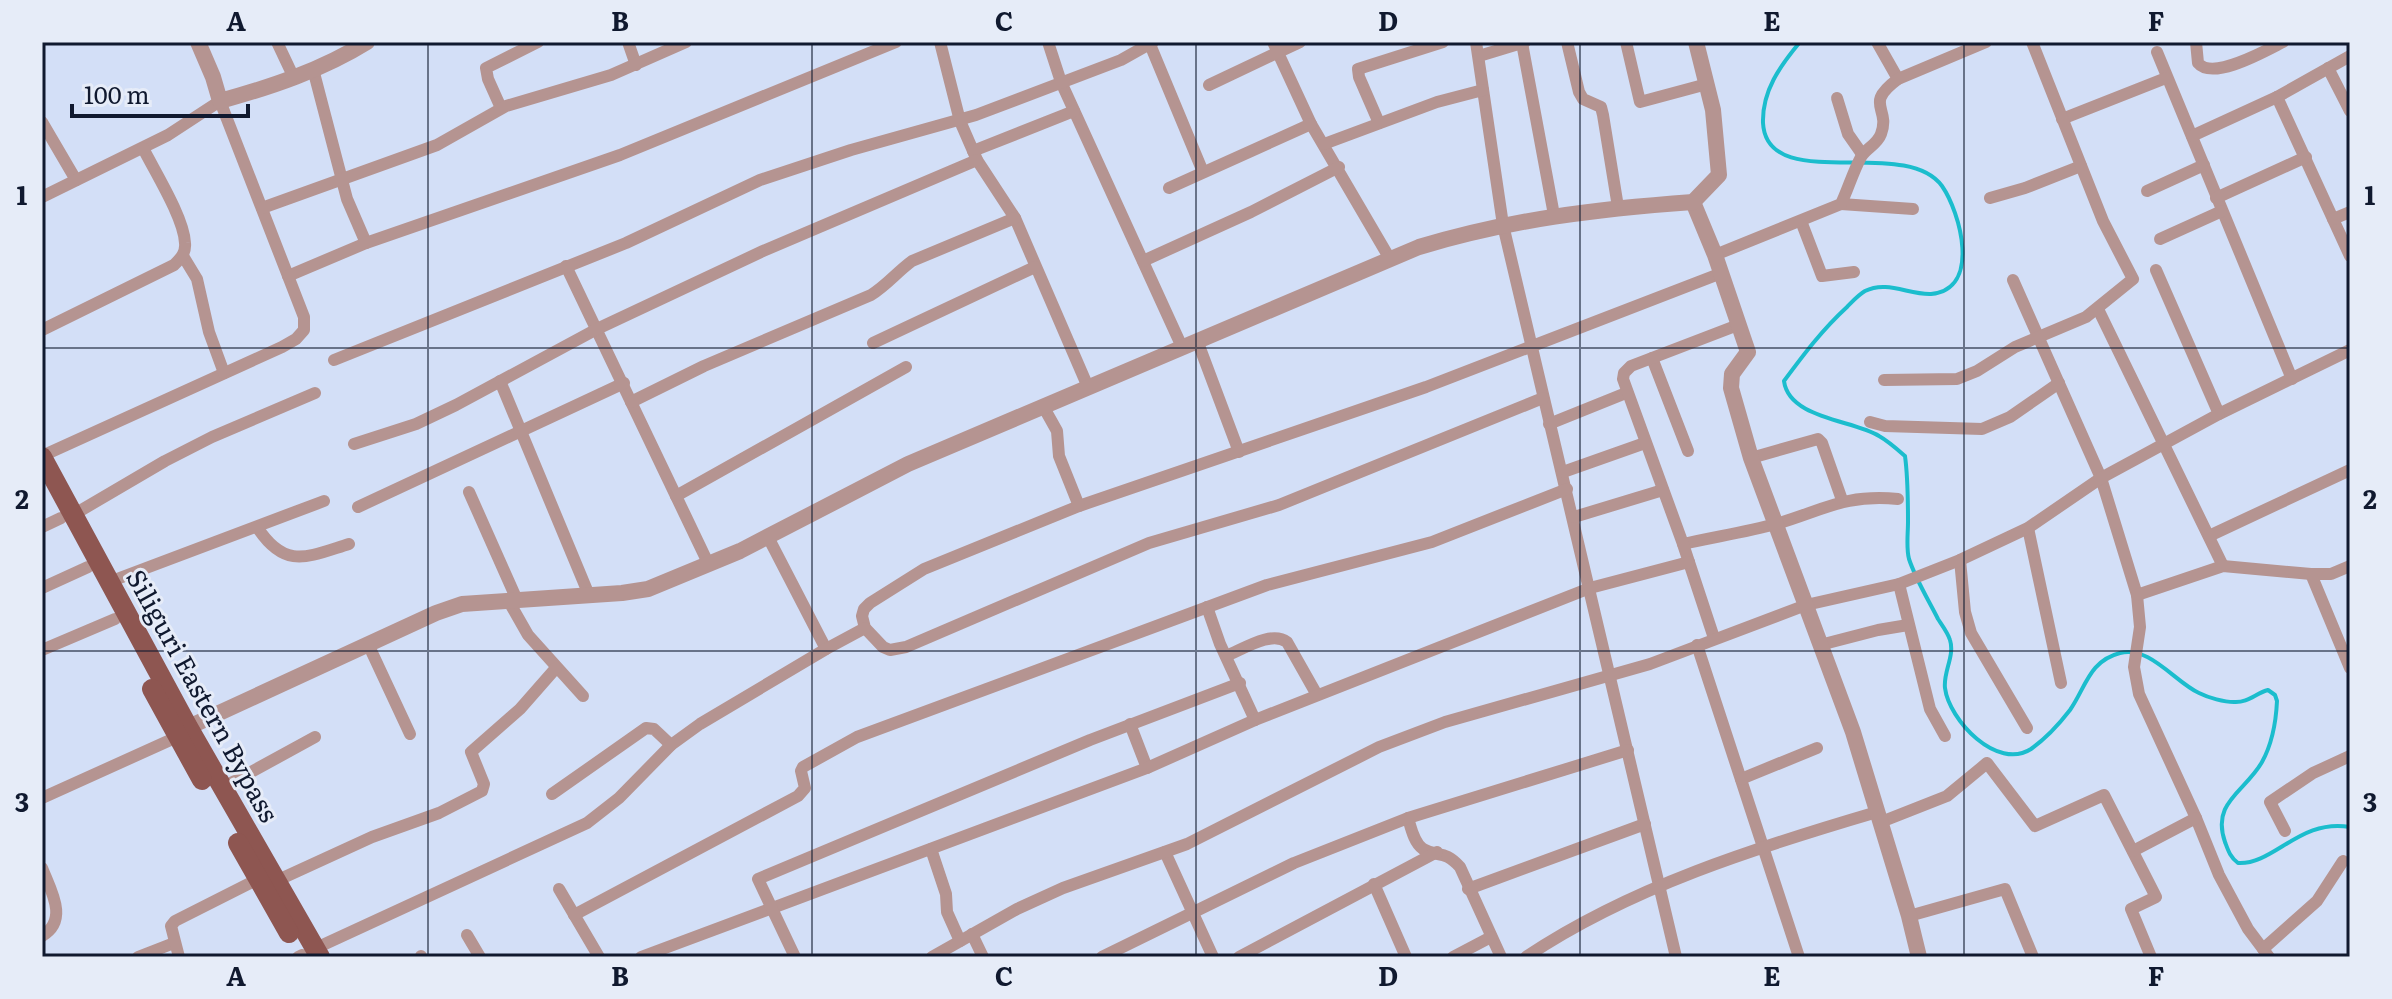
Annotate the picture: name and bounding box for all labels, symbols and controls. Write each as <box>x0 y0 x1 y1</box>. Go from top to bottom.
text: A <box>226 0 246 39</box>
text: B <box>611 0 629 39</box>
text: C <box>995 0 1013 39</box>
text: D <box>1378 0 1398 39</box>
text: E <box>1763 0 1781 39</box>
text: F <box>2148 0 2164 39</box>
scale bar <box>72 68 248 118</box>
text: 100 m <box>84 76 150 111</box>
text: 1 <box>17 174 28 213</box>
text: 1 <box>2365 174 2376 213</box>
text: 2 <box>15 478 29 517</box>
text: 2 <box>2363 478 2377 517</box>
street label: Siliguri Eastern Bypass <box>118 561 290 828</box>
text: 3 <box>15 781 29 820</box>
text: 3 <box>2363 781 2377 820</box>
text: A <box>226 955 246 994</box>
text: B <box>611 955 629 994</box>
text: C <box>995 955 1013 994</box>
text: D <box>1378 955 1398 994</box>
text: E <box>1763 955 1781 994</box>
text: F <box>2148 955 2164 994</box>

